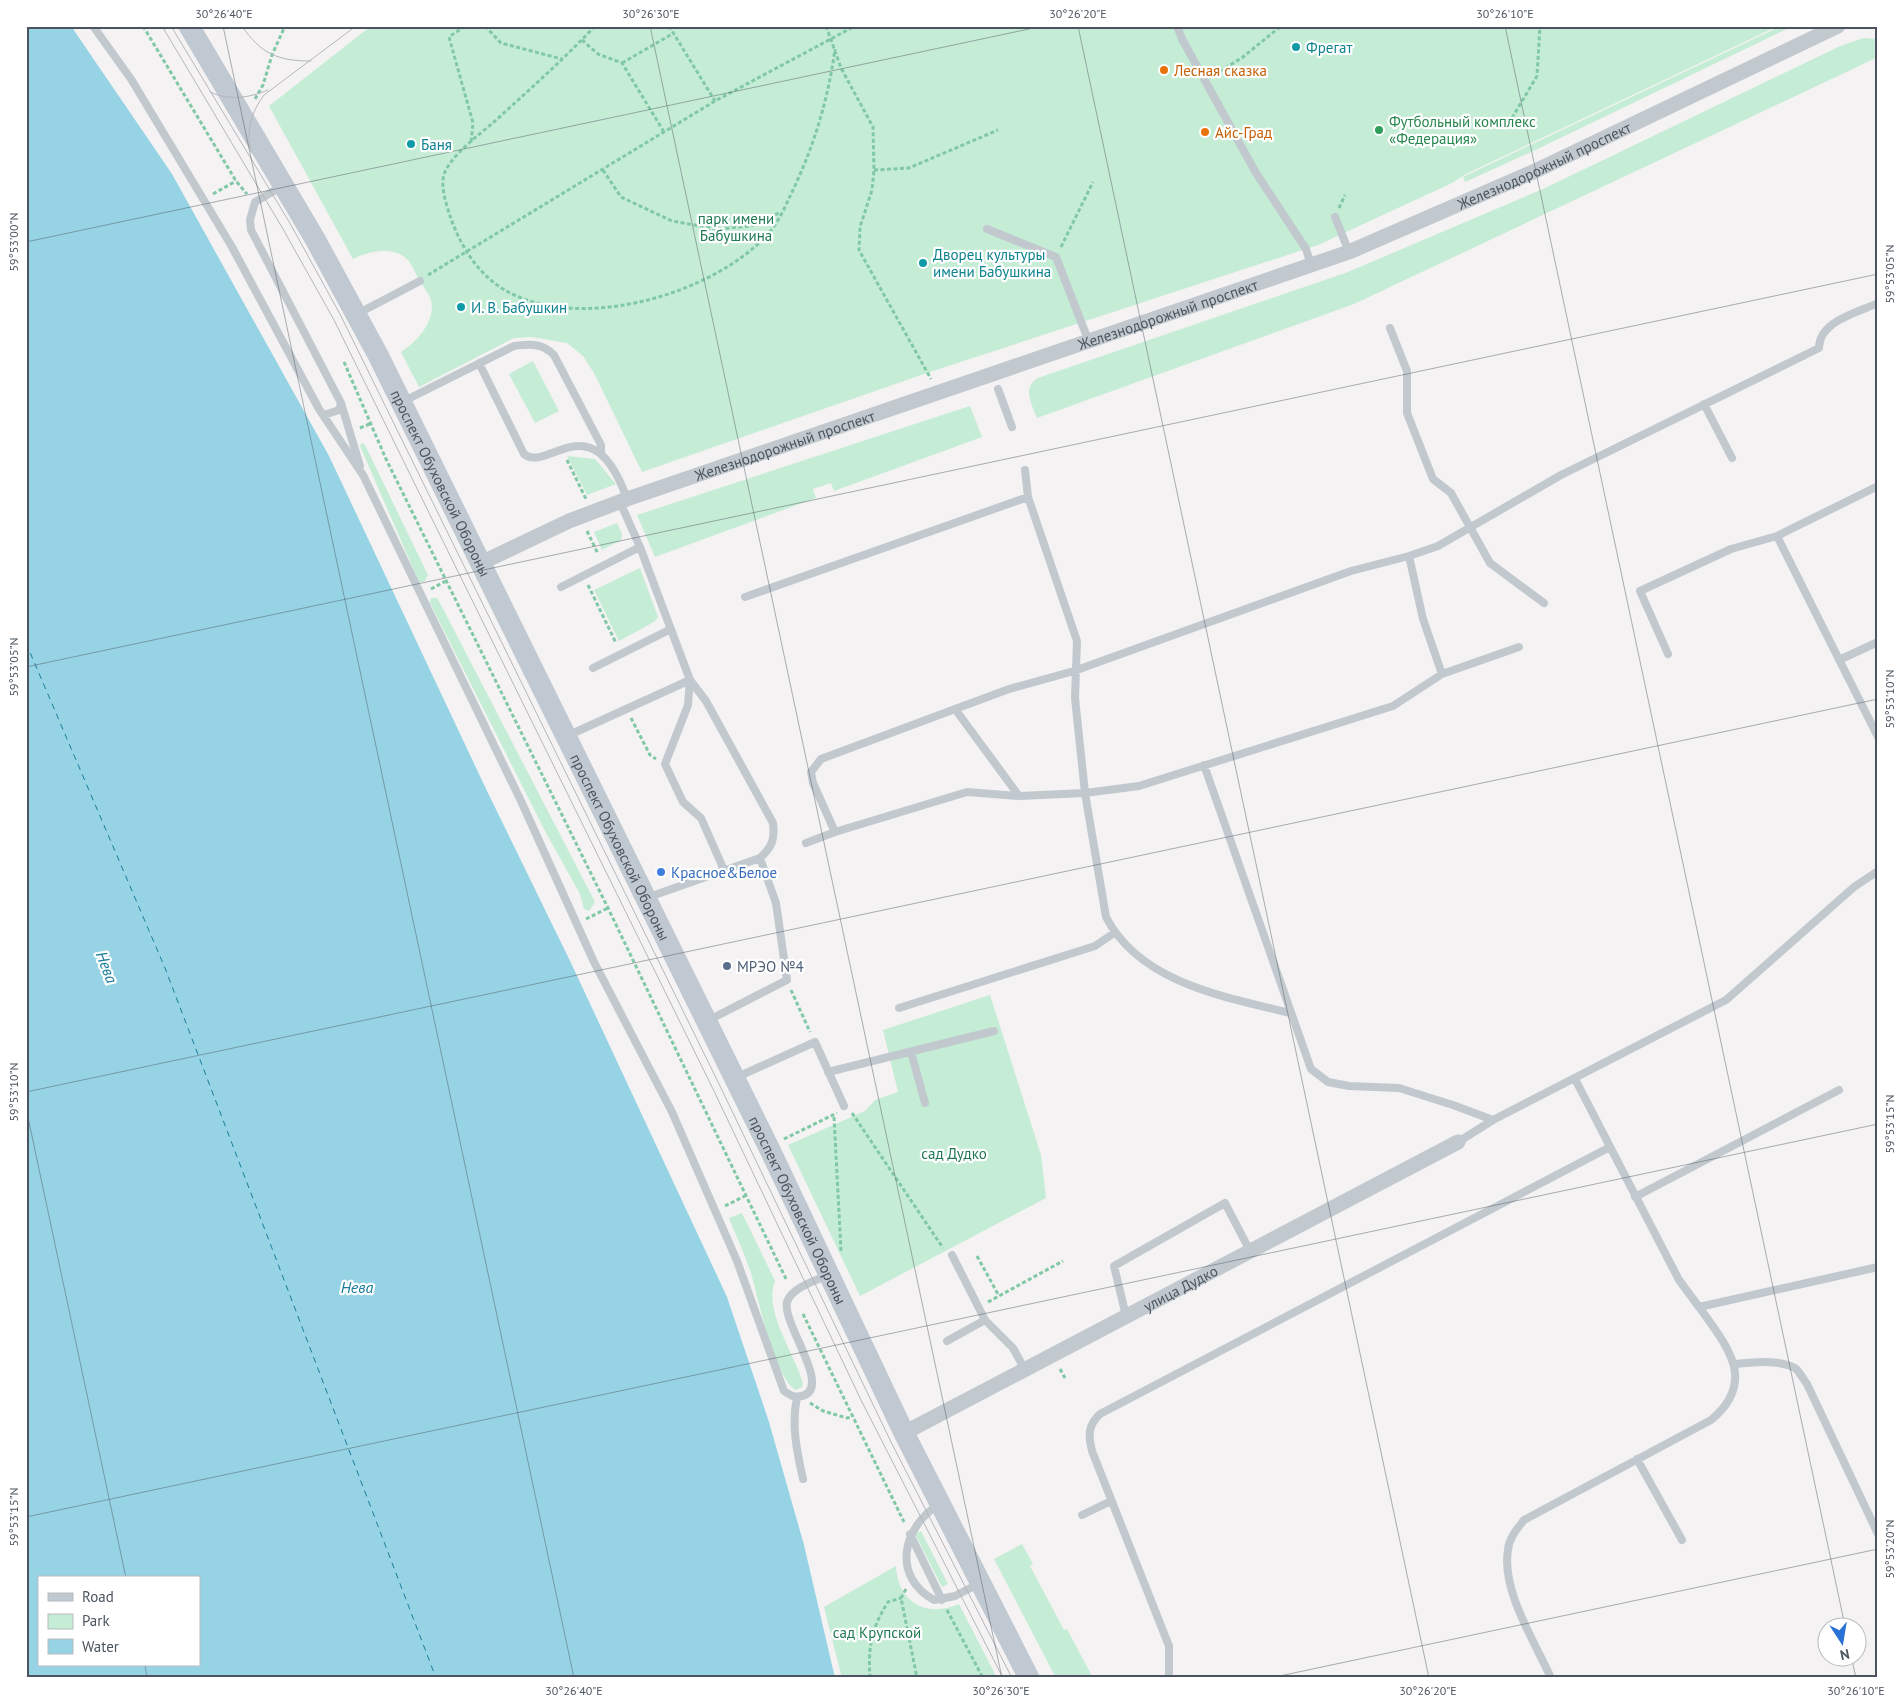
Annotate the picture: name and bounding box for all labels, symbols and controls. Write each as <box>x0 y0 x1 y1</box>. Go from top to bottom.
text: 30°26'40"E <box>195 6 253 21</box>
text: 30°26'30"E <box>622 6 680 21</box>
text: 30°26'20"E <box>1049 6 1107 21</box>
text: 30°26'10"E <box>1476 6 1534 21</box>
place label: Фрегат <box>1306 38 1352 57</box>
marker: Фрегат <box>1290 41 1302 53</box>
place label: Лесная сказка <box>1173 61 1267 80</box>
marker: Лесная сказка <box>1158 64 1170 76</box>
place label: Футбольный комплекс «Федерация» <box>1389 112 1536 148</box>
street label: Железнодорожный проспект <box>1453 117 1634 214</box>
place label: Айс-Град <box>1215 123 1272 142</box>
marker: Футбольный комплекс «Федерация» <box>1373 124 1385 136</box>
marker: Айс-Град <box>1199 126 1211 138</box>
place label: Баня <box>421 135 452 154</box>
marker: Баня <box>405 138 417 150</box>
park label: парк имени Бабушкина <box>698 209 774 245</box>
text: 59°53'00"N <box>6 212 21 272</box>
text: 59°53'05"N <box>1882 244 1897 304</box>
place label: Дворец культуры имени Бабушкина <box>933 245 1051 281</box>
marker: Дворец культуры имени Бабушкина <box>917 257 929 269</box>
street label: Железнодорожный проспект <box>1074 274 1260 354</box>
place label: И. В. Бабушкин <box>471 298 567 317</box>
marker: И. В. Бабушкин <box>455 301 467 313</box>
street label: проспект Обуховской Обороны <box>387 386 495 579</box>
street label: Железнодорожный проспект <box>691 406 877 485</box>
text: 59°53'05"N <box>6 637 21 697</box>
text: 59°53'10"N <box>1882 669 1897 729</box>
street label: проспект Обуховской Обороны <box>567 750 675 944</box>
place label: Красное&Белое <box>671 863 777 882</box>
marker: Красное&Белое <box>655 866 667 878</box>
water label: Нева <box>92 948 122 986</box>
place label: МРЭО №4 <box>737 957 804 976</box>
marker: МРЭО №4 <box>721 960 733 972</box>
text: 59°53'10"N <box>6 1062 21 1122</box>
text: 59°53'15"N <box>1882 1094 1897 1154</box>
street label: проспект Обуховской Обороны <box>745 1113 851 1307</box>
park label: сад Дудко <box>921 1144 987 1163</box>
street label: улица Дудко <box>1140 1261 1221 1315</box>
water label: Нева <box>341 1277 374 1297</box>
text: 59°53'15"N <box>6 1487 21 1547</box>
text: 59°53'20"N <box>1882 1519 1897 1579</box>
legend <box>38 1576 200 1666</box>
text: Road <box>82 1587 114 1606</box>
text: Park <box>82 1611 110 1630</box>
north arrow <box>1816 1616 1866 1666</box>
park label: сад Крупской <box>833 1623 921 1642</box>
text: Water <box>82 1637 119 1656</box>
text: N <box>1838 1645 1851 1664</box>
text: 30°26'40"E <box>545 1683 603 1698</box>
text: 30°26'30"E <box>972 1683 1030 1698</box>
text: 30°26'20"E <box>1399 1683 1457 1698</box>
text: 30°26'10"E <box>1827 1683 1885 1698</box>

